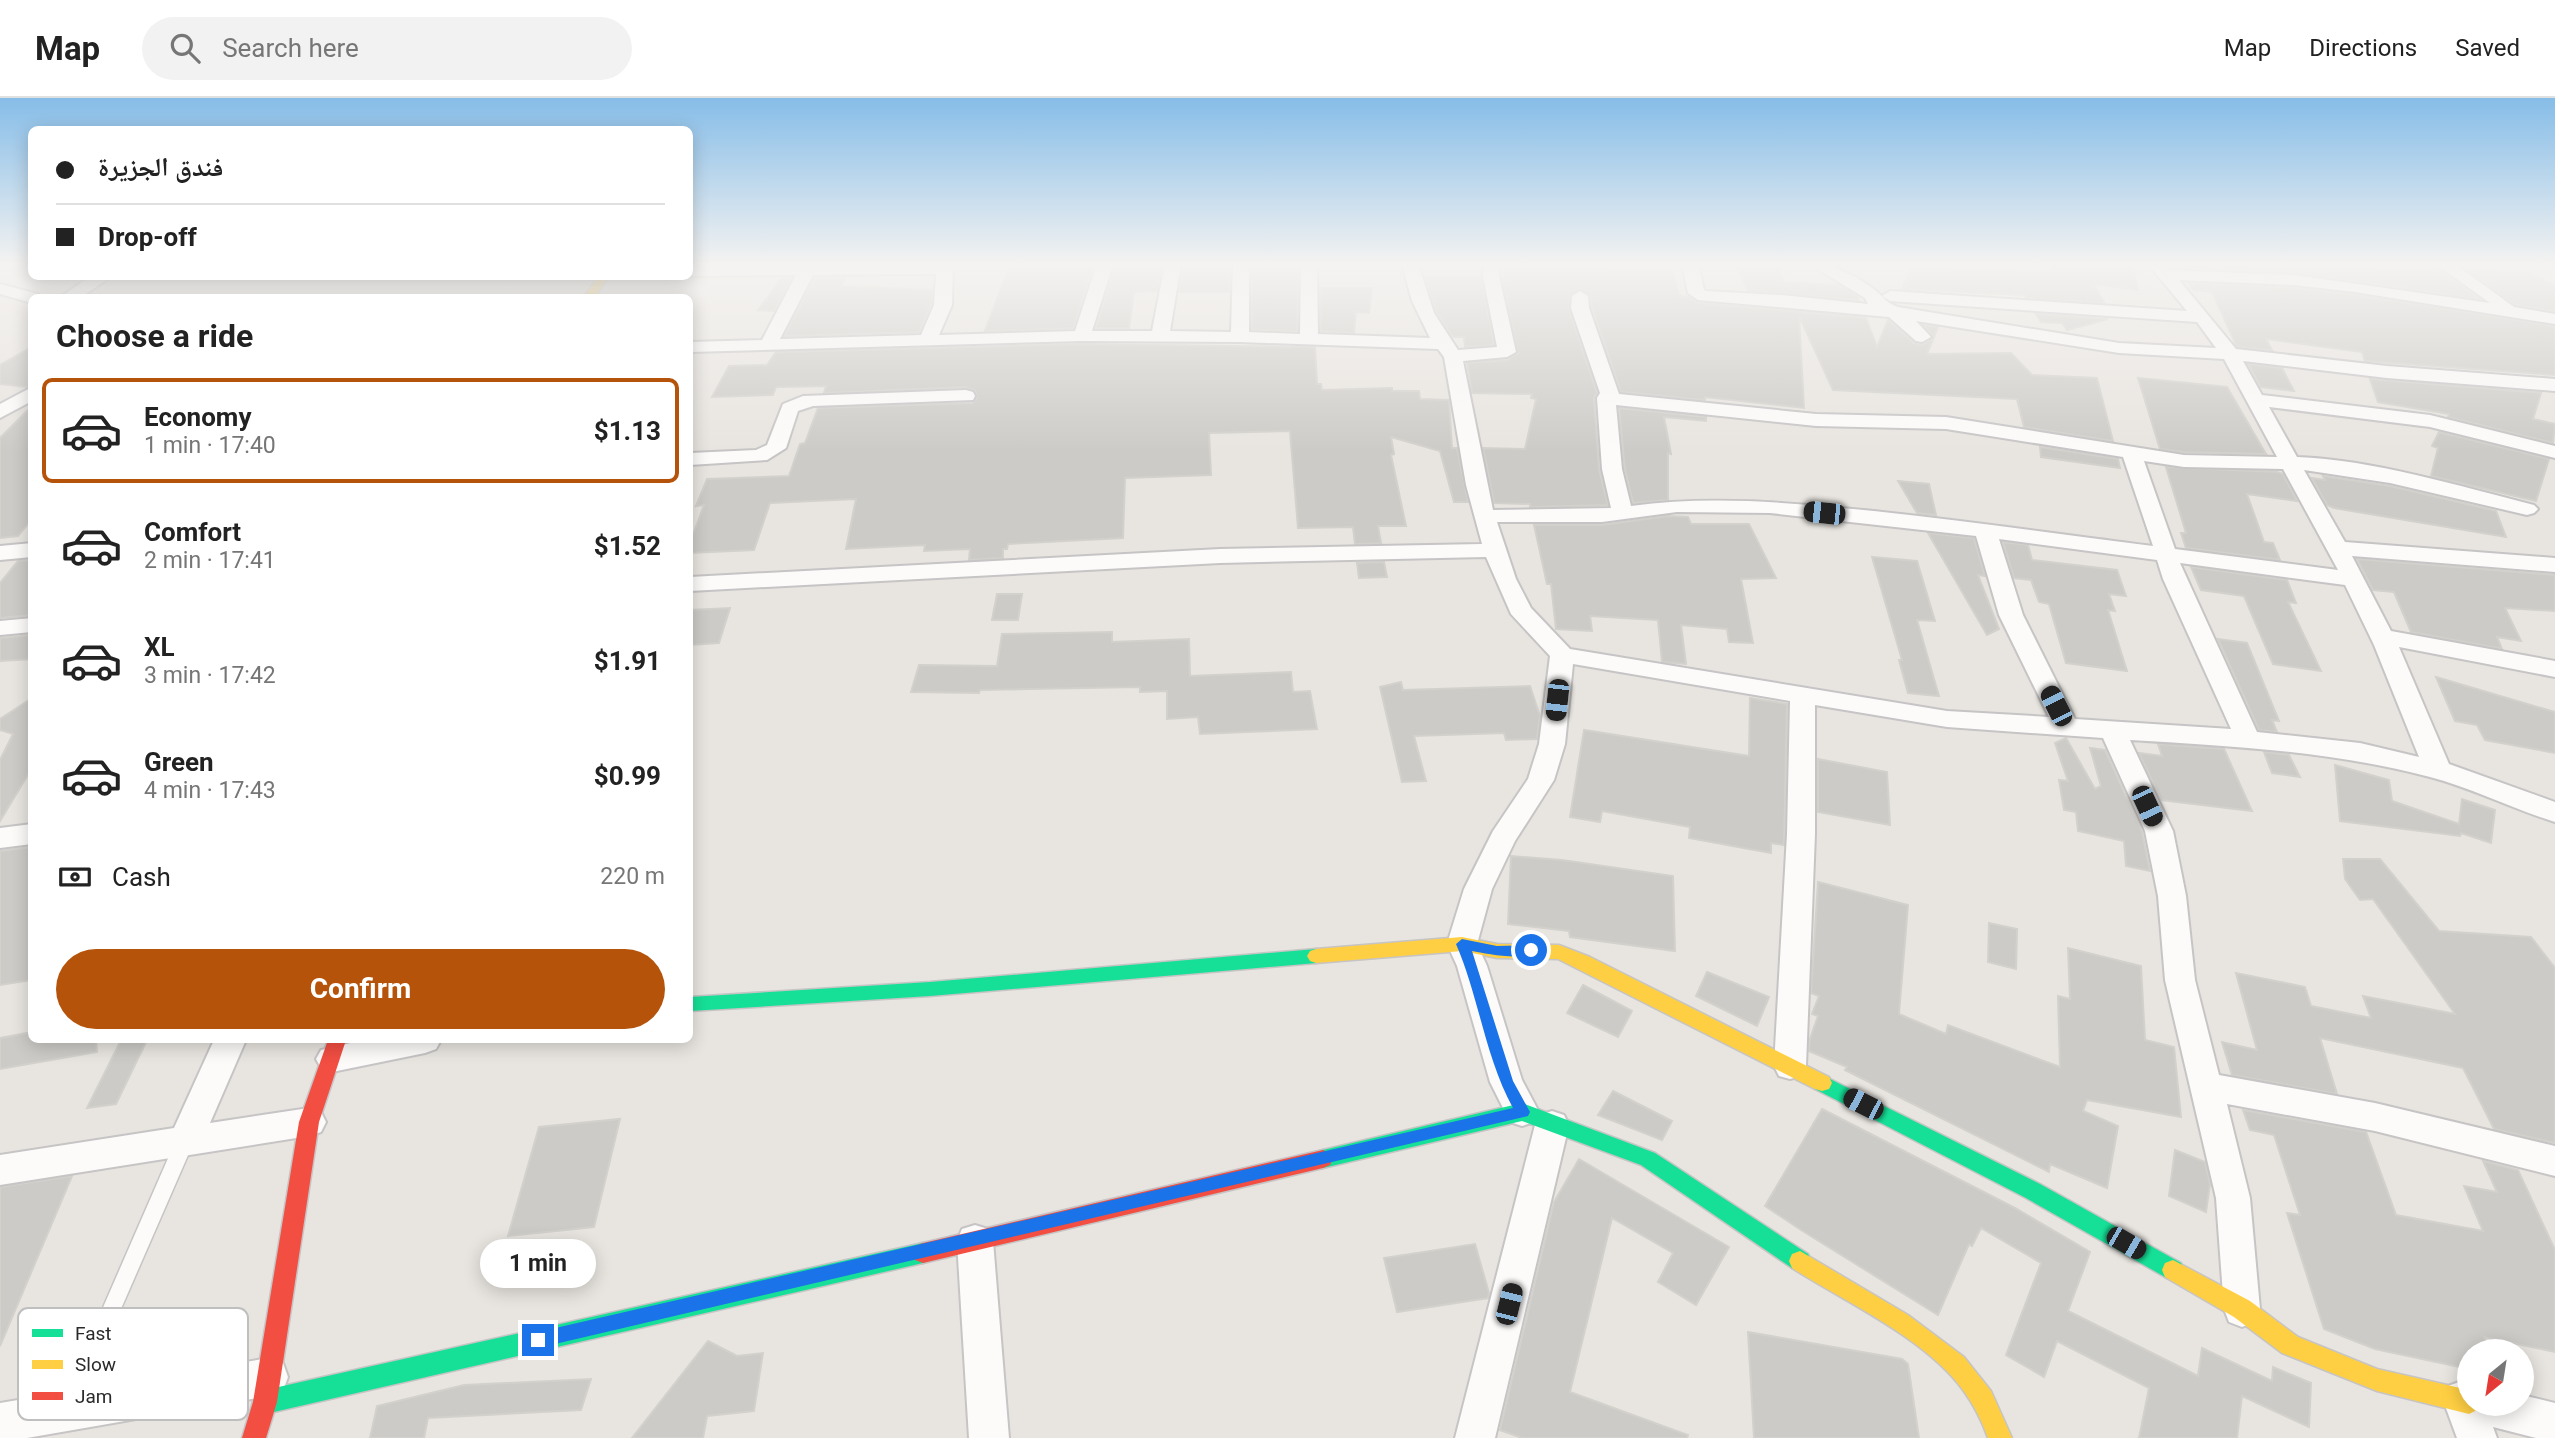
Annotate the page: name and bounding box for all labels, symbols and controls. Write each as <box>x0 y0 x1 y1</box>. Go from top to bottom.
search box <box>142 17 632 80</box>
text: Map <box>35 29 100 68</box>
icon: search <box>166 29 204 67</box>
text: Search here <box>222 33 359 63</box>
text: Map <box>2224 34 2271 62</box>
text: Directions <box>2309 34 2417 62</box>
text: Saved <box>2455 34 2520 62</box>
text: فندق الجزيرة <box>98 152 223 182</box>
text: Drop-off <box>98 222 197 252</box>
text: Choose a ride <box>56 317 253 355</box>
icon: car <box>60 399 123 462</box>
text: Economy <box>144 402 251 432</box>
text: $1.13 <box>594 416 661 446</box>
text: 1 min · 17:40 <box>144 432 276 459</box>
car <box>1803 500 1846 526</box>
icon: car <box>60 514 123 577</box>
text: Comfort <box>144 517 241 547</box>
text: $1.52 <box>594 531 661 561</box>
text: 2 min · 17:41 <box>144 547 276 574</box>
icon: car <box>60 629 123 692</box>
text: XL <box>144 632 175 662</box>
text: $1.91 <box>594 646 661 676</box>
text: 3 min · 17:42 <box>144 662 276 689</box>
car <box>1545 678 1570 722</box>
car <box>2038 683 2075 729</box>
icon: car <box>60 744 123 807</box>
text: Green <box>144 747 214 777</box>
text: $0.99 <box>594 761 661 791</box>
text: 4 min · 17:43 <box>144 777 276 804</box>
car <box>2129 783 2166 829</box>
icon: cash <box>56 858 94 896</box>
text: Cash <box>112 862 171 892</box>
text: 220 m <box>600 863 665 890</box>
route start <box>1515 934 1547 966</box>
button: Confirm <box>56 949 665 1029</box>
car <box>1840 1085 1887 1123</box>
car <box>2103 1223 2150 1263</box>
callout: 1 min <box>480 1238 596 1288</box>
text: 1 min <box>509 1250 567 1277</box>
car <box>1494 1281 1525 1327</box>
legend <box>18 1308 248 1420</box>
text: Fast <box>75 1322 112 1345</box>
route end <box>522 1324 554 1356</box>
north arrow <box>2457 1339 2534 1416</box>
map controls <box>2457 1339 2534 1416</box>
text: Slow <box>75 1353 116 1376</box>
text: Jam <box>75 1385 112 1408</box>

